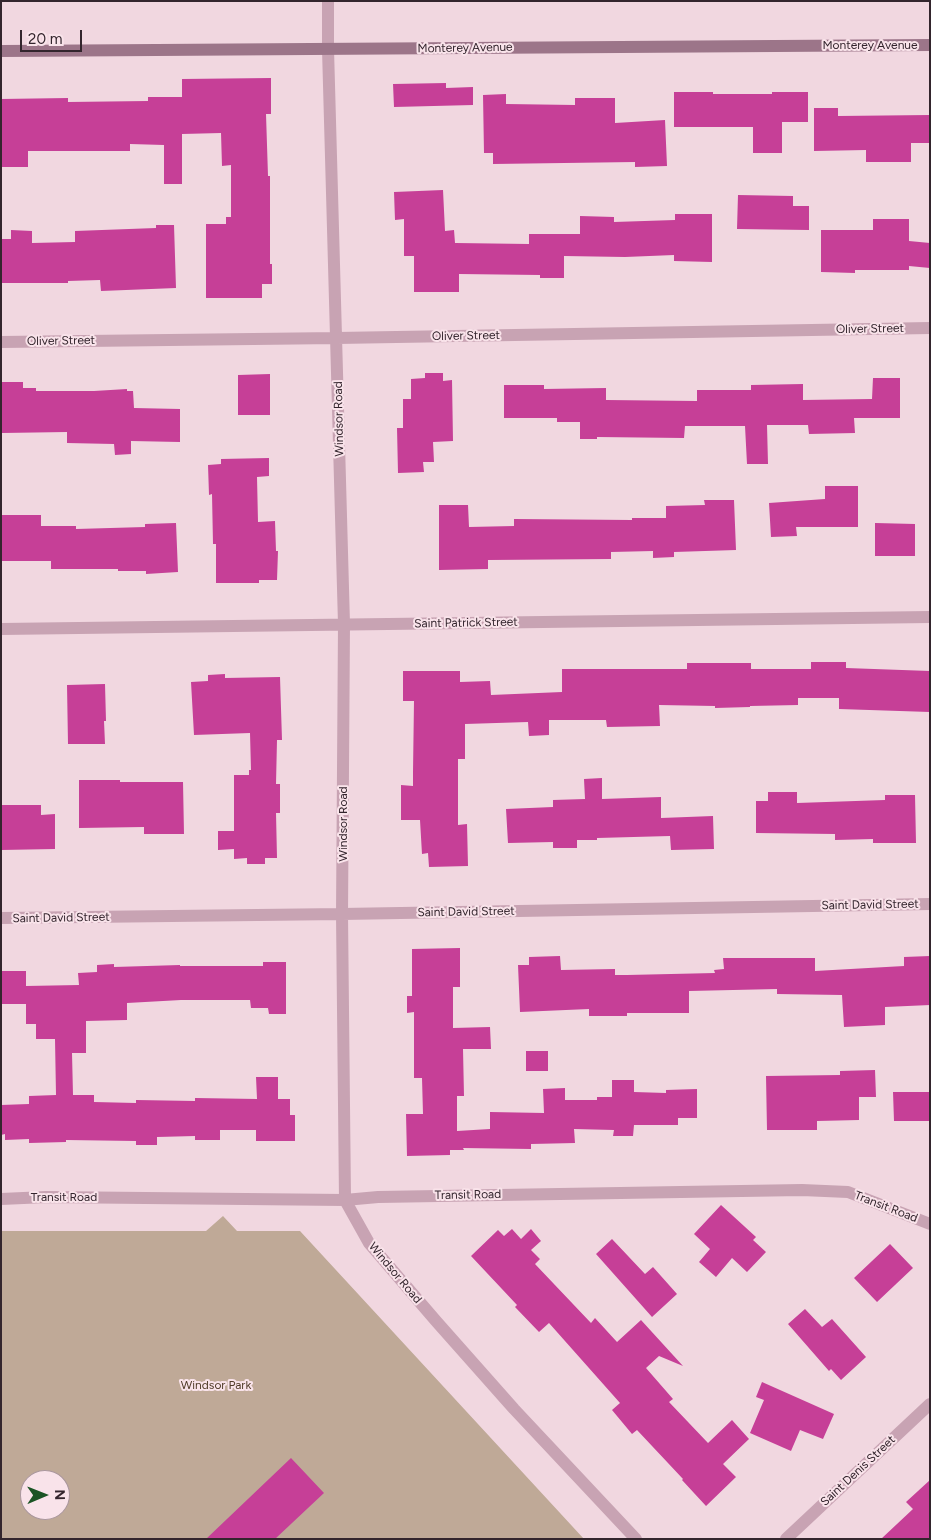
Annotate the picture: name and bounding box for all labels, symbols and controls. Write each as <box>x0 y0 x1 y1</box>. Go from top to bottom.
scale bar <box>22 20 85 52</box>
text: 20 m <box>28 30 62 48</box>
street label: Monterey Avenue <box>822 38 918 52</box>
street label: Monterey Avenue <box>417 40 513 56</box>
street label: Oliver Street <box>836 321 904 337</box>
street label: Oliver Street <box>432 328 500 344</box>
street label: Oliver Street <box>27 333 95 349</box>
street label: Windsor Road <box>331 381 347 457</box>
street label: Saint Patrick Street <box>414 615 518 631</box>
street label: Windsor Road <box>336 786 350 862</box>
street label: Saint David Street <box>821 897 919 913</box>
street label: Saint David Street <box>417 904 515 920</box>
street label: Saint David Street <box>12 910 110 926</box>
street label: Transit Road <box>435 1187 501 1203</box>
street label: Transit Road <box>852 1188 920 1226</box>
street label: Transit Road <box>31 1190 97 1204</box>
street label: Windsor Road <box>365 1240 425 1306</box>
park label: Windsor Park <box>181 1378 251 1392</box>
street label: Saint Denis Street <box>818 1433 898 1509</box>
north arrow <box>20 1470 70 1520</box>
text: N <box>51 1489 68 1500</box>

